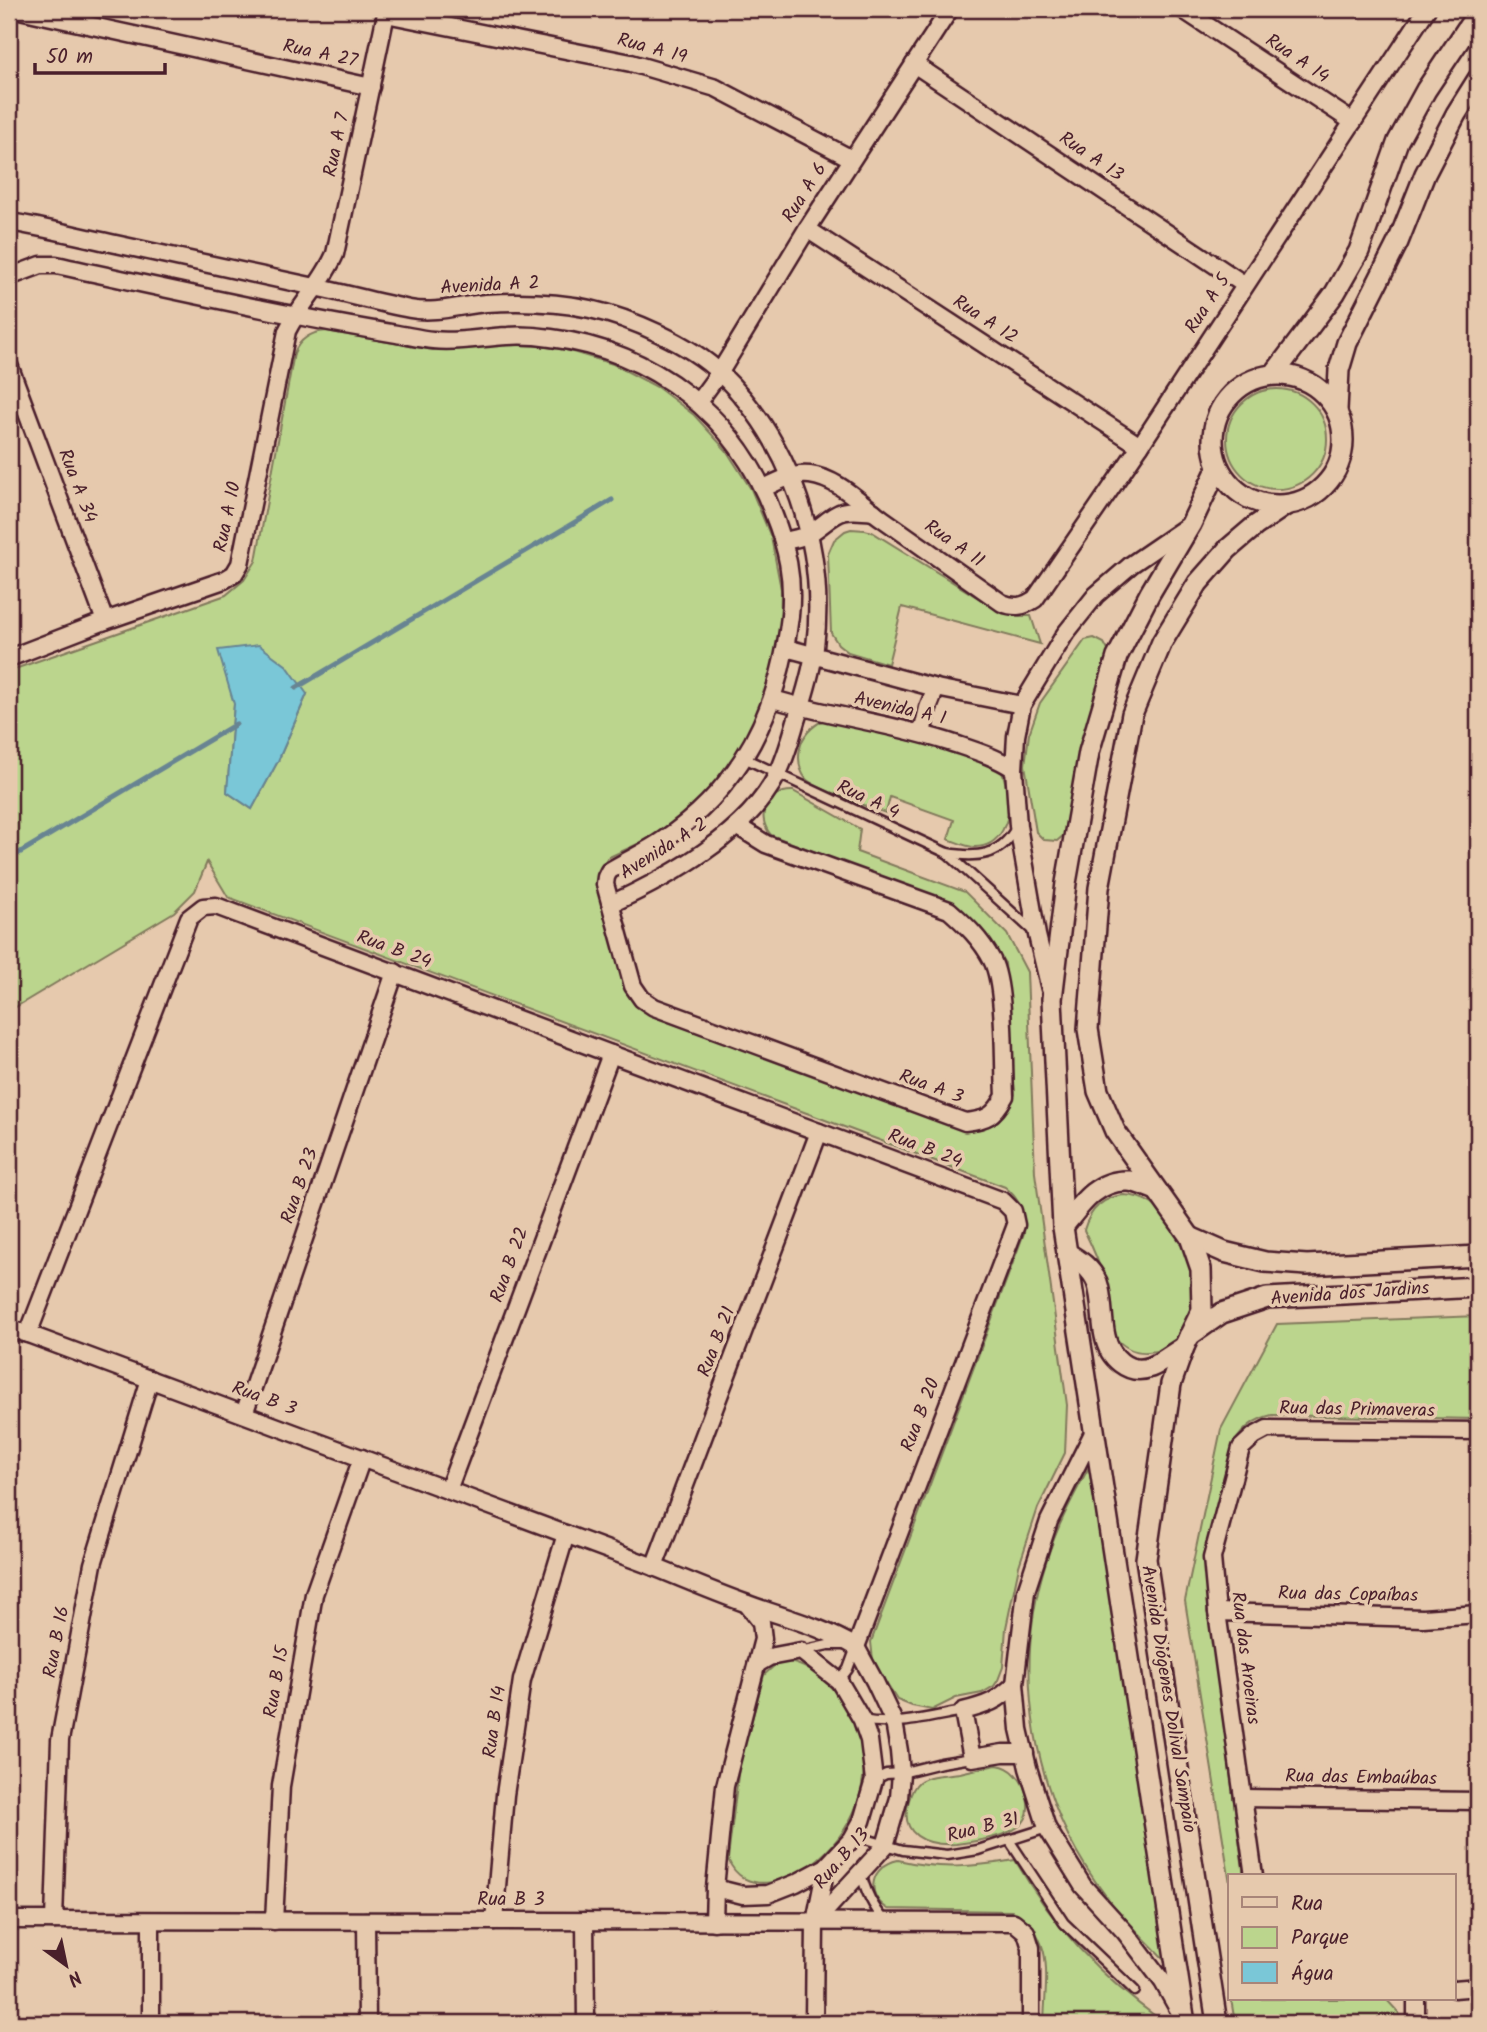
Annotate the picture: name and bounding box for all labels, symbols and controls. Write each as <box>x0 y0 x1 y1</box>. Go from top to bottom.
street label: Rua A 19 <box>614 25 690 73</box>
street label: Rua A 14 <box>1259 26 1335 92</box>
street label: Rua A 27 <box>280 31 361 77</box>
scale bar <box>35 32 164 76</box>
text: 50 m <box>46 41 93 74</box>
street label: Rua A 7 <box>316 109 359 180</box>
street label: Rua A 13 <box>1052 124 1130 190</box>
street label: Rua A 6 <box>775 157 835 229</box>
street label: Rua A 5 <box>1177 267 1240 340</box>
street label: Avenida A 2 <box>440 268 540 304</box>
street label: Rua A 12 <box>946 288 1024 352</box>
street label: Rua A 34 <box>49 445 105 527</box>
street label: Rua A 10 <box>206 479 250 555</box>
street label: Rua A 11 <box>918 512 990 576</box>
street label: Avenida A 1 <box>851 684 949 734</box>
street label: Rua A 4 <box>832 772 904 828</box>
street label: Avenida A 2 <box>614 810 714 888</box>
street label: Rua B 24 <box>352 923 436 977</box>
street label: Rua A 3 <box>894 1061 968 1113</box>
street label: Rua B 24 <box>883 1121 967 1177</box>
street label: Rua B 23 <box>273 1144 327 1228</box>
street label: Rua B 22 <box>482 1223 538 1307</box>
street label: Avenida dos Jardins <box>1270 1273 1430 1315</box>
street label: Rua B 21 <box>690 1302 744 1382</box>
street label: Rua B 3 <box>227 1373 301 1425</box>
street label: Rua B 20 <box>893 1374 949 1456</box>
street label: Rua das Primaveras <box>1279 1394 1435 1426</box>
street label: Avenida Diógenes Dolival Sampaio <box>1132 1563 1204 1835</box>
street label: Rua das Copaíbas <box>1278 1579 1418 1611</box>
street label: Rua das Aroeiras <box>1222 1590 1268 1726</box>
street label: Rua B 16 <box>35 1603 79 1681</box>
street label: Rua B 15 <box>256 1642 298 1720</box>
street label: Rua B 14 <box>475 1684 515 1760</box>
street label: Rua das Embaúbas <box>1285 1762 1437 1794</box>
street label: Rua B 31 <box>944 1805 1022 1851</box>
street label: Rua B 13 <box>807 1821 877 1897</box>
legend <box>1228 1874 1456 2000</box>
street label: Rua B 3 <box>477 1885 545 1915</box>
text: Rua <box>1291 1888 1323 1921</box>
text: Parque <box>1291 1922 1349 1955</box>
north arrow <box>32 1930 102 2000</box>
text: Água <box>1291 1958 1334 1991</box>
text: N <box>61 1962 87 1993</box>

